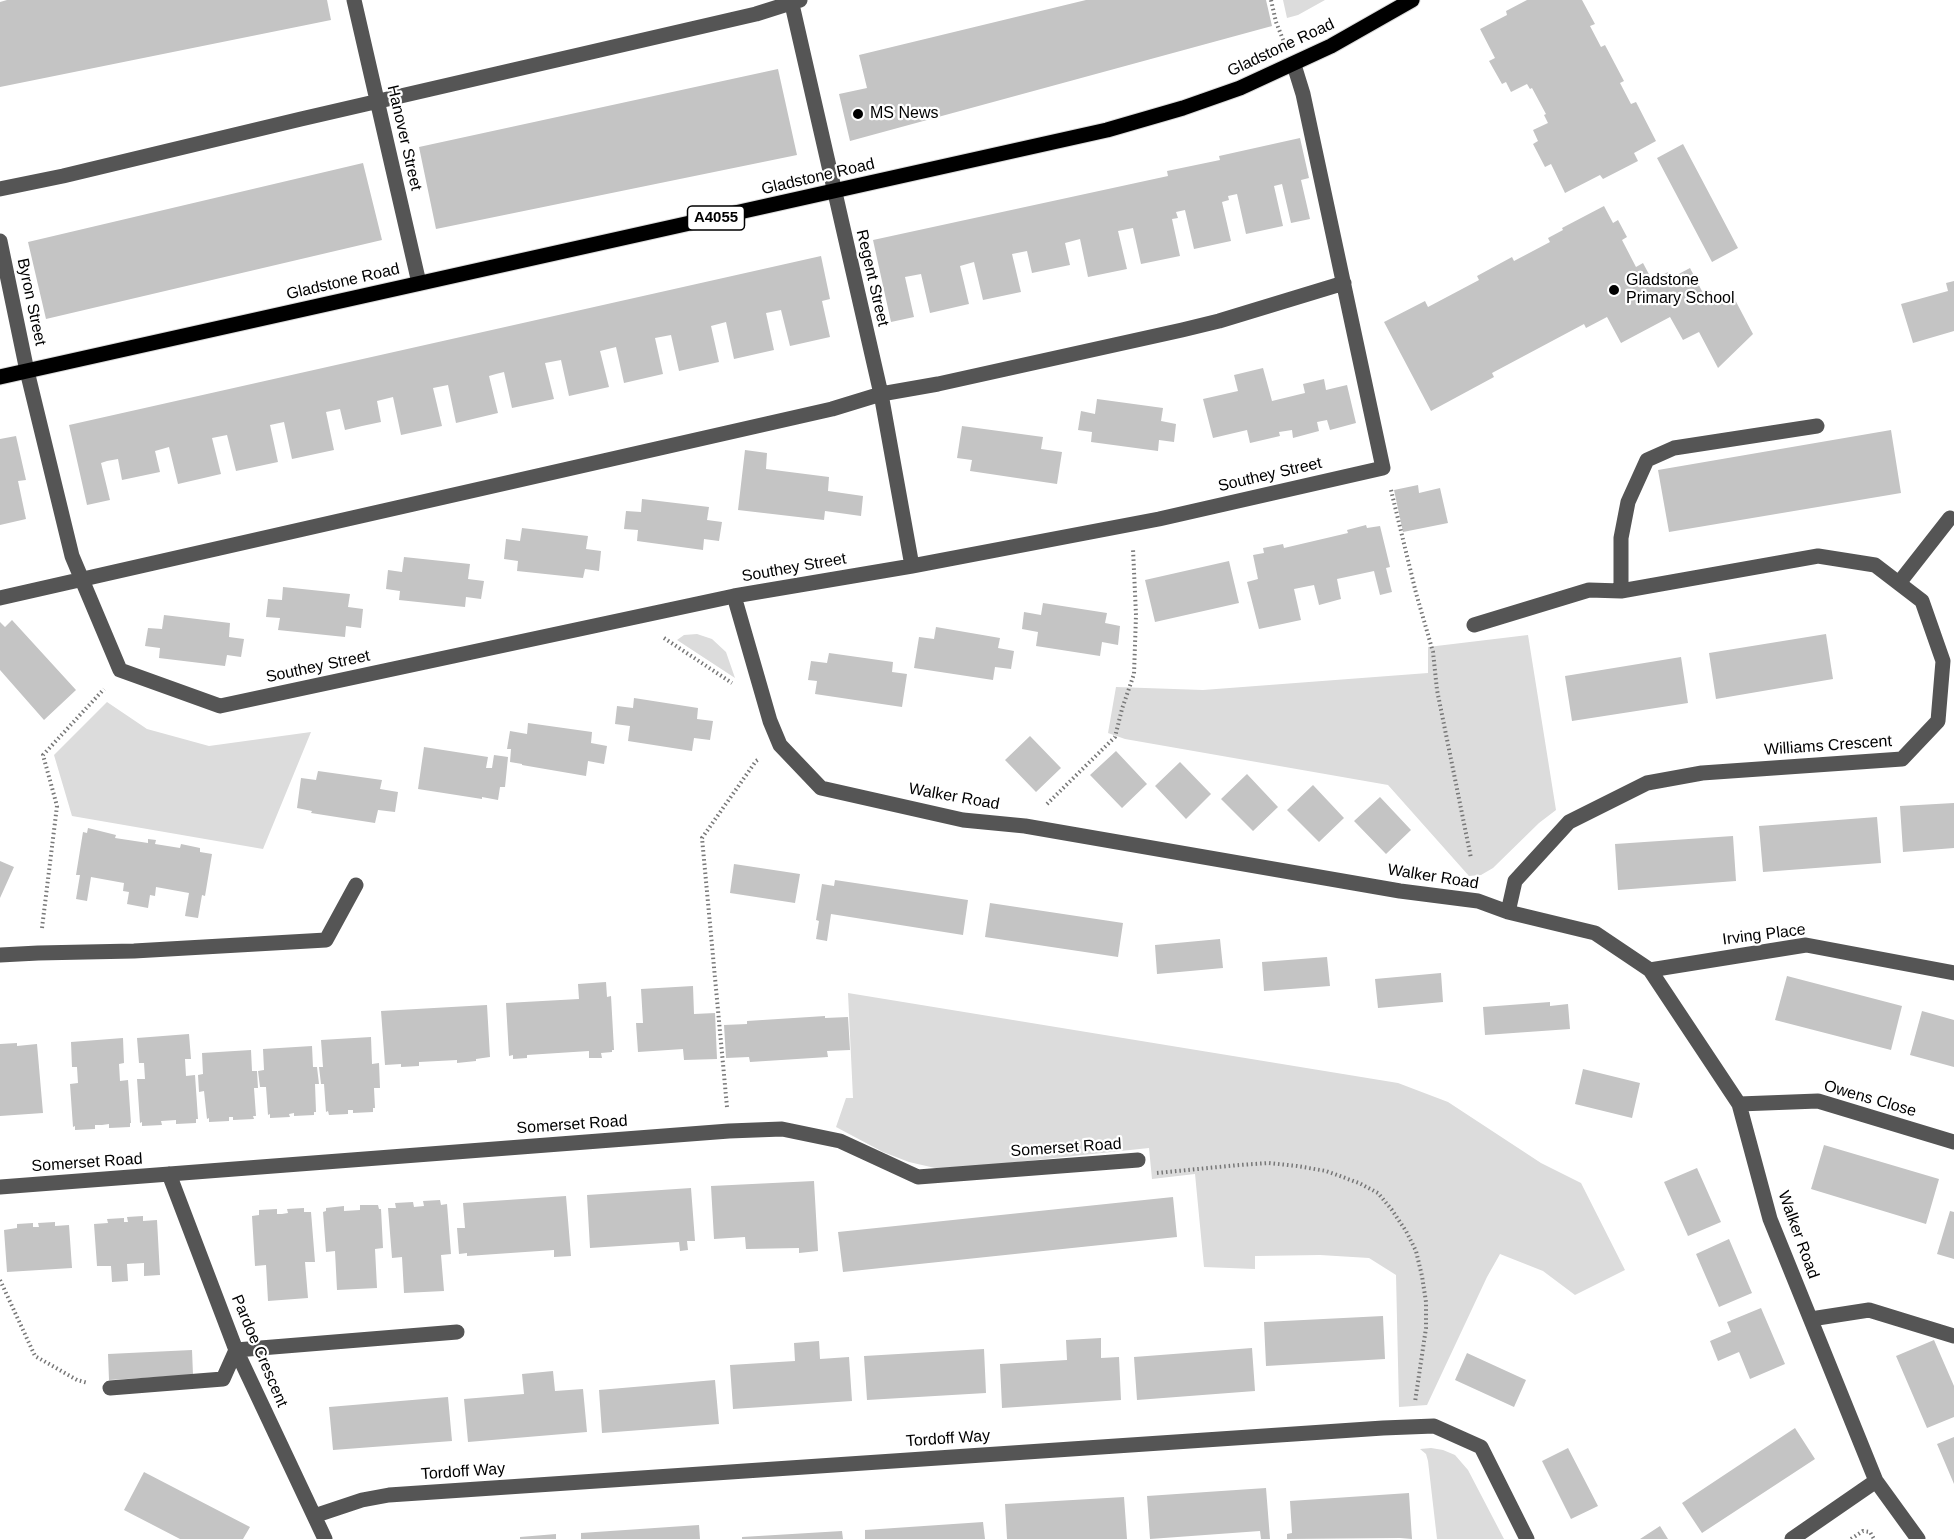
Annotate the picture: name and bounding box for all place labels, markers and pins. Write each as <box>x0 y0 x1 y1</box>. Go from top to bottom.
place label: MS News <box>870 104 938 124</box>
marker: MS News <box>851 107 865 121</box>
place label: Gladstone Primary School <box>1626 271 1734 309</box>
marker: Gladstone Primary School <box>1607 283 1621 297</box>

